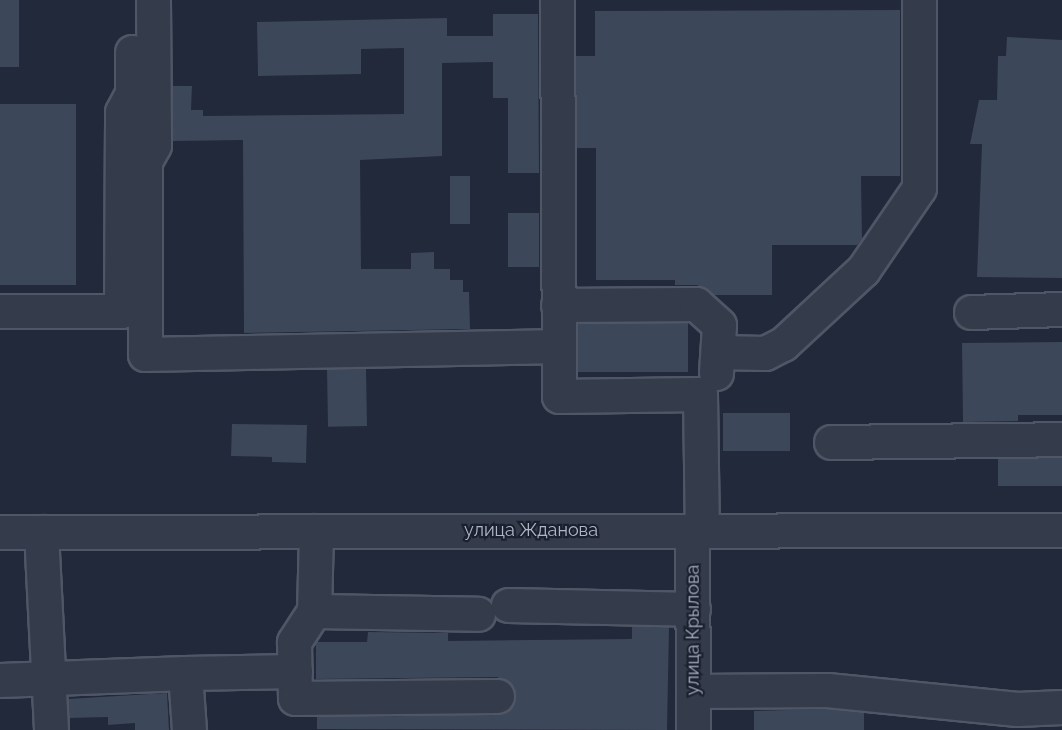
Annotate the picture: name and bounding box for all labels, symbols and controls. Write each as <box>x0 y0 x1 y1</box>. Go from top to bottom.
street label: улица Жданова <box>464 519 598 541</box>
street label: улица Крылова <box>682 565 704 695</box>

